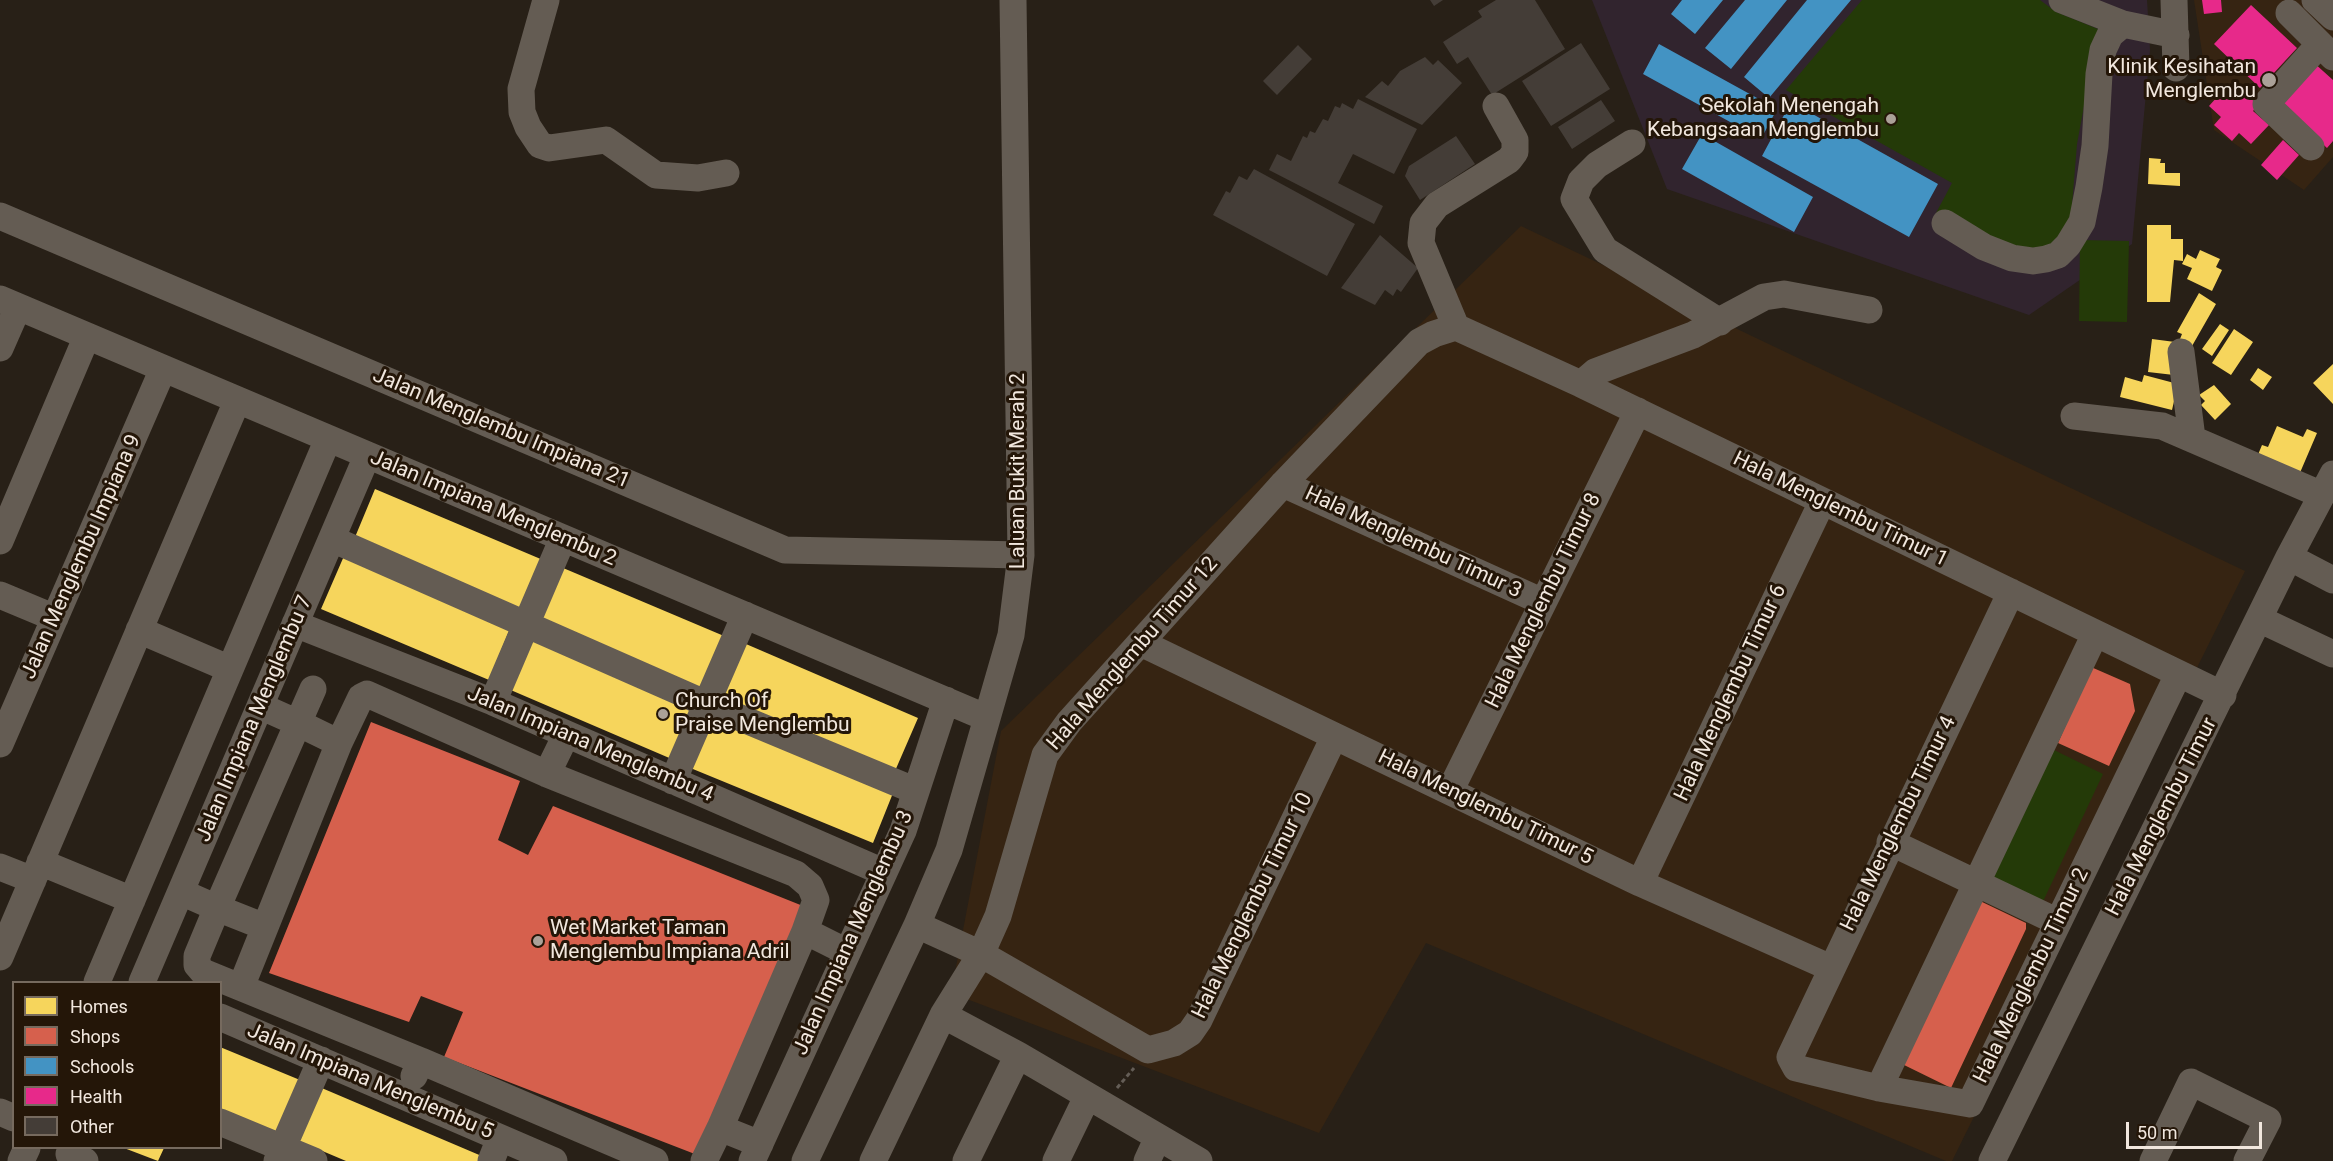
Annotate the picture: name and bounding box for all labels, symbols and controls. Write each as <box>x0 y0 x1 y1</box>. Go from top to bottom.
place label: Klinik Kesihatan Menglembu <box>2107 55 2256 105</box>
marker: Klinik Kesihatan Menglembu <box>2260 71 2278 89</box>
place label: Sekolah Menengah Kebangsaan Menglembu <box>1647 94 1879 144</box>
marker: Sekolah Menengah Kebangsaan Menglembu <box>1884 112 1898 126</box>
street label: Jalan Menglembu Impiana 21 <box>369 363 633 495</box>
street label: Laluan Bukit Merah 2 <box>1006 373 1032 569</box>
street label: Jalan Menglembu Impiana 9 <box>17 431 147 683</box>
street label: Jalan Impiana Menglembu 2 <box>366 446 620 572</box>
street label: Hala Menglembu Timur 1 <box>1728 447 1952 573</box>
street label: Hala Menglembu Timur 3 <box>1301 482 1525 604</box>
street label: Hala Menglembu Timur 8 <box>1481 489 1607 713</box>
street label: Hala Menglembu Timur 12 <box>1042 552 1224 756</box>
street label: Hala Menglembu Timur 6 <box>1670 581 1792 805</box>
street label: Jalan Impiana Menglembu 7 <box>192 592 318 846</box>
street label: Jalan Impiana Menglembu 4 <box>463 682 717 808</box>
place label: Church Of Praise Menglembu <box>675 689 850 739</box>
marker: Church Of Praise Menglembu <box>656 707 670 721</box>
street label: Hala Menglembu Timur 4 <box>1836 712 1962 936</box>
street label: Hala Menglembu Timur <box>2101 714 2223 920</box>
street label: Hala Menglembu Timur 5 <box>1373 745 1597 871</box>
street label: Hala Menglembu Timur 10 <box>1187 789 1319 1023</box>
street label: Jalan Impiana Menglembu 3 <box>789 807 919 1059</box>
street label: Hala Menglembu Timur 2 <box>1969 864 2095 1088</box>
place label: Wet Market Taman Menglembu Impiana Adril <box>550 916 790 966</box>
marker: Wet Market Taman Menglembu Impiana Adril <box>531 934 545 948</box>
legend <box>12 981 222 1149</box>
text: Homes <box>70 996 128 1017</box>
street label: Jalan Impiana Menglembu 5 <box>243 1019 497 1145</box>
text: Shops <box>70 1026 120 1047</box>
text: Schools <box>70 1056 134 1077</box>
text: Health <box>70 1086 122 1107</box>
scale bar <box>2129 1110 2266 1148</box>
text: Other <box>70 1116 114 1137</box>
text: 50 m <box>2137 1122 2177 1143</box>

